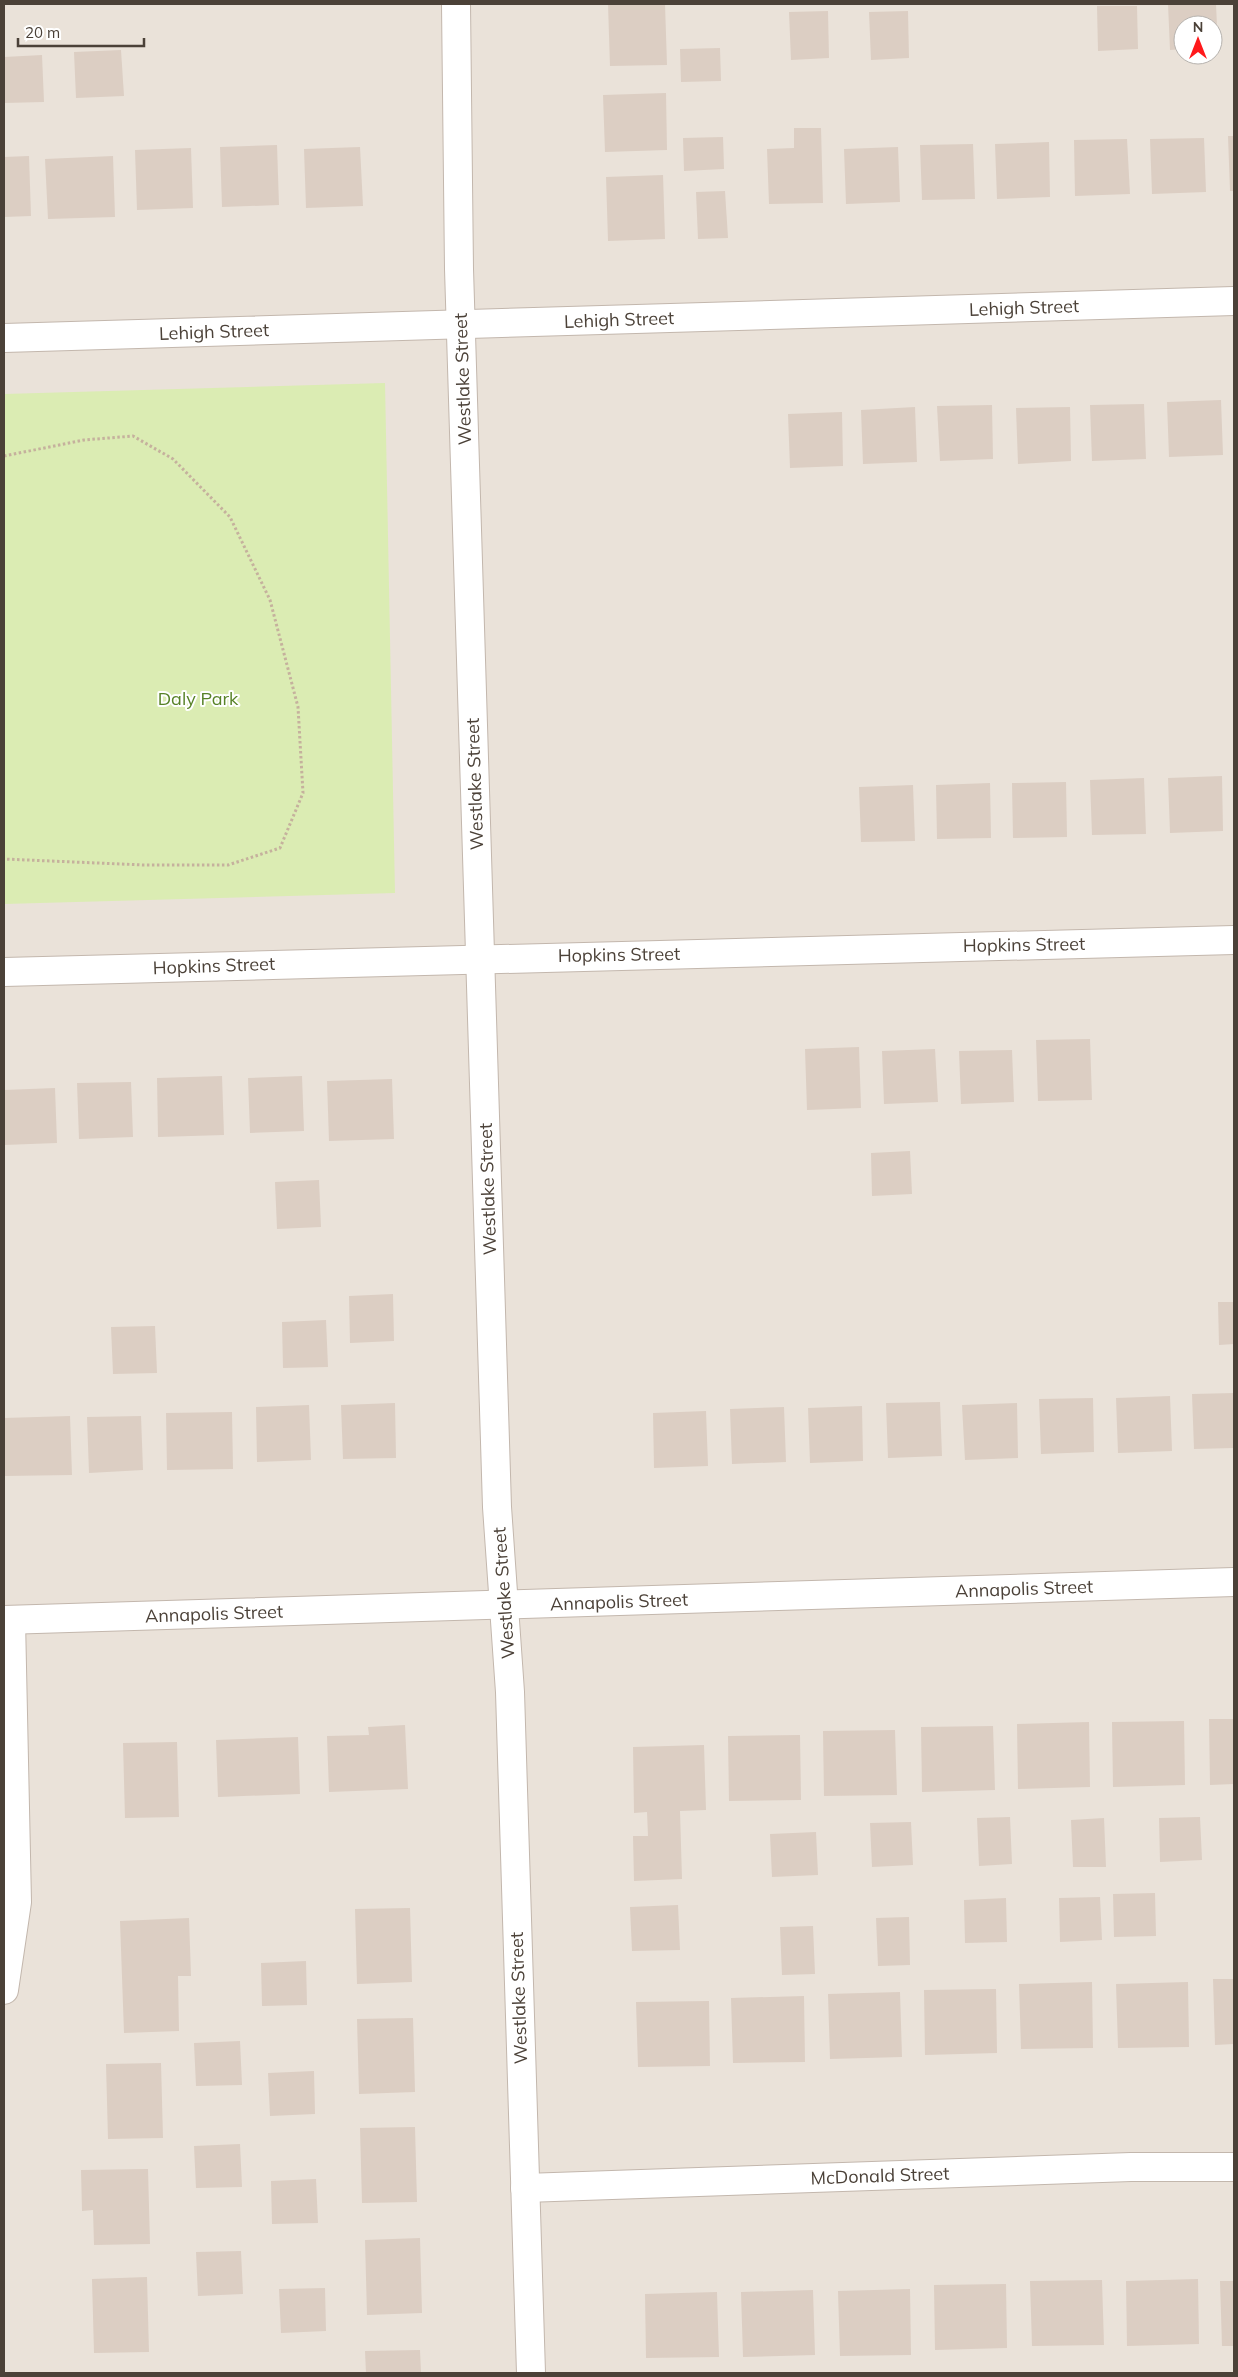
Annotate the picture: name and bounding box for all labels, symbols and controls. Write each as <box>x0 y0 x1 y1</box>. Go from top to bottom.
scale bar <box>18 15 144 47</box>
north arrow <box>1173 15 1223 65</box>
text: N <box>1193 18 1203 36</box>
text: 20 m <box>25 23 60 42</box>
street label: Lehigh Street <box>968 294 1079 321</box>
street label: Lehigh Street <box>563 306 674 333</box>
street label: Westlake Street <box>449 313 476 446</box>
street label: Lehigh Street <box>158 318 269 345</box>
park label: Daly Park <box>158 687 239 710</box>
street label: Westlake Street <box>461 718 488 851</box>
street label: Hopkins Street <box>963 932 1085 957</box>
street label: Hopkins Street <box>558 942 680 967</box>
street label: Hopkins Street <box>152 952 276 979</box>
street label: Westlake Street <box>474 1123 501 1256</box>
street label: Westlake Street <box>487 1526 520 1660</box>
street label: Annapolis Street <box>955 1575 1093 1602</box>
street label: Annapolis Street <box>550 1588 688 1615</box>
street label: Annapolis Street <box>145 1600 283 1627</box>
street label: Westlake Street <box>505 1932 532 2065</box>
street label: McDonald Street <box>810 2162 950 2189</box>

